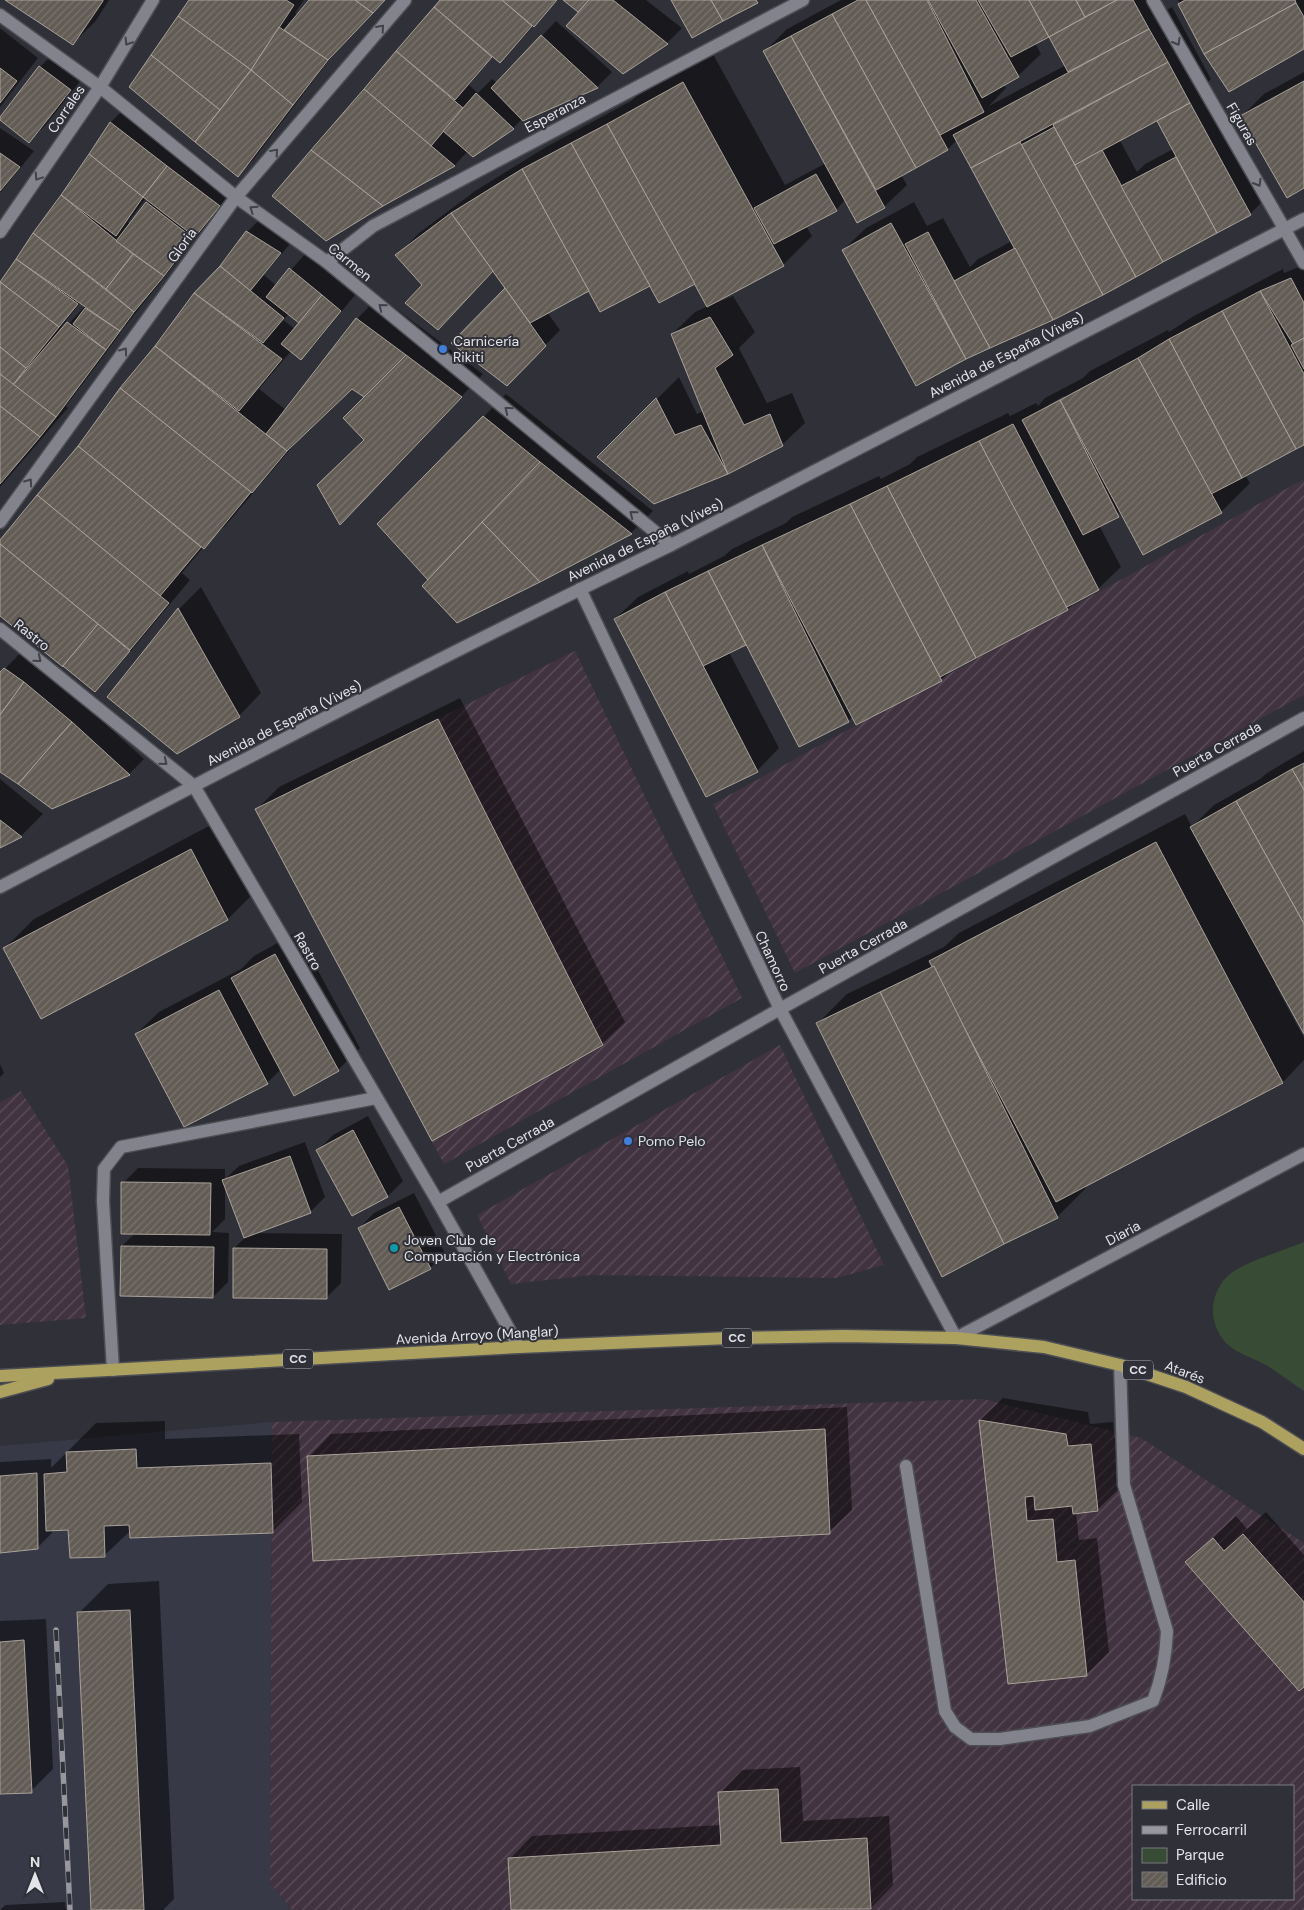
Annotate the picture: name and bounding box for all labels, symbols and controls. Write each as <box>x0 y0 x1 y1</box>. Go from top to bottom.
one-way arrow <box>375 25 384 34</box>
one-way arrow <box>124 36 134 45</box>
one-way arrow <box>1171 37 1181 46</box>
street label: Corrales <box>43 81 89 137</box>
street label: Esperanza <box>521 89 589 137</box>
street label: Figuras <box>1223 99 1261 149</box>
one-way arrow <box>269 148 278 157</box>
one-way arrow <box>35 171 44 181</box>
one-way arrow <box>1252 177 1262 186</box>
one-way arrow <box>249 206 259 215</box>
street label: Gloria <box>163 224 201 266</box>
street label: Carmen <box>324 239 376 285</box>
one-way arrow <box>379 304 388 313</box>
street label: Avenida de España (Vives) <box>926 308 1086 402</box>
place label: Carnicería Rikiti <box>453 332 519 366</box>
marker: Carnicería Rikiti <box>437 343 449 355</box>
one-way arrow <box>118 347 127 357</box>
one-way arrow <box>505 408 514 416</box>
one-way arrow <box>23 478 32 488</box>
street label: Avenida de España (Vives) <box>564 494 726 586</box>
one-way arrow <box>630 510 639 519</box>
street label: Rastro <box>10 615 54 655</box>
one-way arrow <box>32 654 41 662</box>
street label: Avenida de España (Vives) <box>204 676 364 770</box>
street label: Puerta Cerrada <box>1170 717 1264 781</box>
one-way arrow <box>158 756 167 764</box>
street label: Puerta Cerrada <box>816 914 910 978</box>
street label: Chamorro <box>751 928 795 994</box>
street label: Rastro <box>290 929 326 973</box>
street label: Puerta Cerrada <box>463 1112 557 1176</box>
place label: Pomo Pelo <box>638 1132 706 1150</box>
marker: Pomo Pelo <box>622 1135 634 1147</box>
street label: Diaria <box>1103 1216 1143 1250</box>
place label: Joven Club de Computación y Electrónica <box>404 1231 580 1265</box>
marker: Joven Club de Computación y Electrónica <box>388 1242 400 1254</box>
street label: Avenida Arroyo (Manglar) <box>395 1322 559 1348</box>
road number: CC <box>722 1329 752 1348</box>
road number: CC <box>283 1350 313 1368</box>
street label: Atarés <box>1162 1356 1208 1388</box>
road number: CC <box>1123 1360 1153 1380</box>
legend <box>1132 1785 1294 1900</box>
text: Calle <box>1176 1795 1210 1815</box>
text: Ferrocarril <box>1176 1820 1247 1840</box>
text: Parque <box>1176 1845 1224 1865</box>
north arrow <box>10 1850 60 1900</box>
text: N <box>30 1853 40 1871</box>
text: Edificio <box>1176 1870 1227 1890</box>

